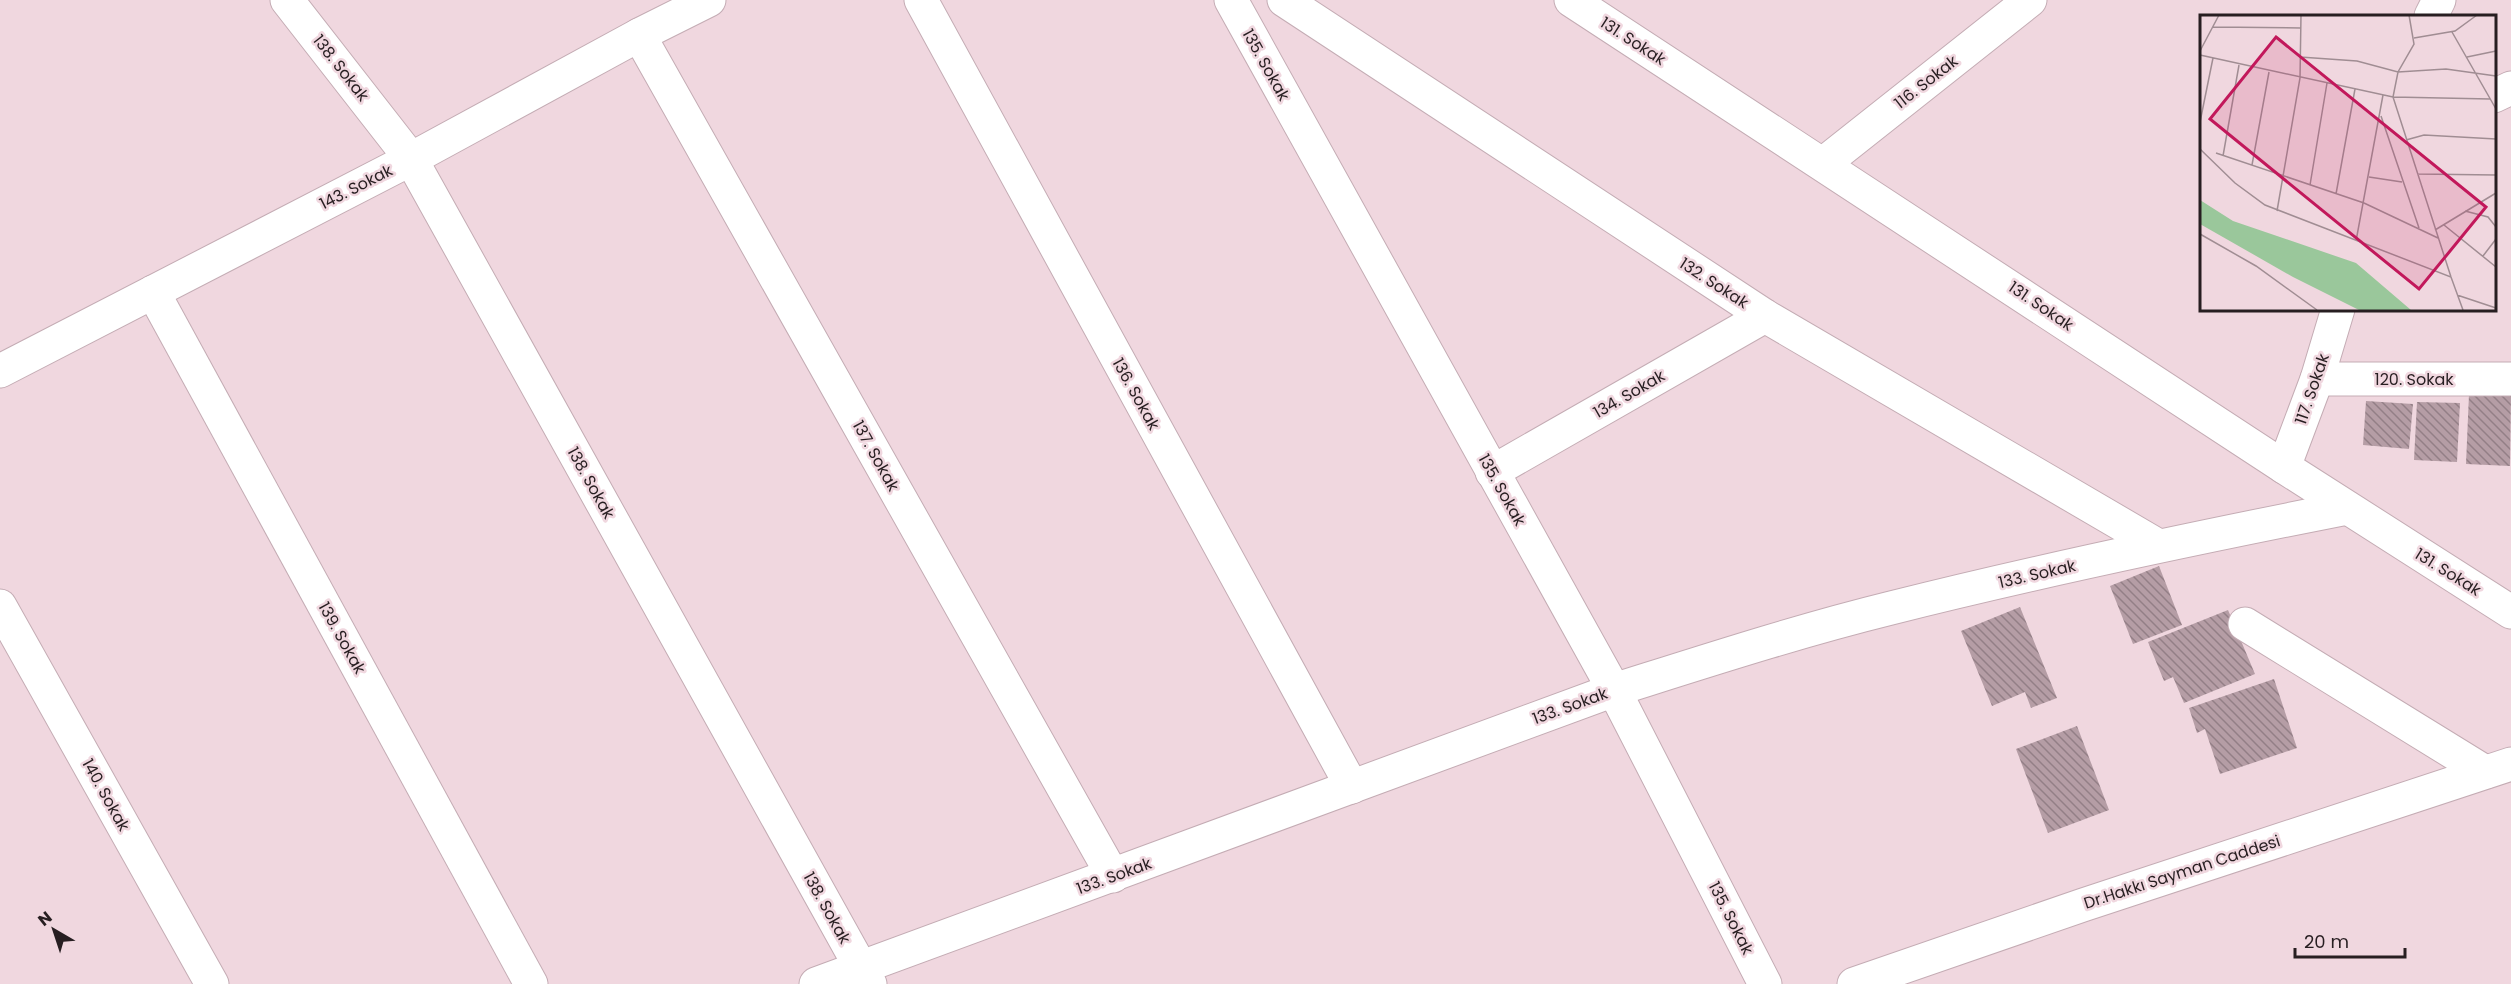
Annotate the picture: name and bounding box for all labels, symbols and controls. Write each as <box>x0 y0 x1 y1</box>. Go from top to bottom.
street label: 131. Sokak <box>1596 11 1671 71</box>
inset map <box>2200 15 2496 310</box>
street label: 135. Sokak <box>1237 25 1296 106</box>
street label: 138. Sokak <box>308 30 375 107</box>
street label: 116. Sokak <box>1889 49 1963 114</box>
street label: 143. Sokak <box>316 158 397 215</box>
street label: 132. Sokak <box>1675 252 1754 314</box>
street label: 131. Sokak <box>2004 276 2079 337</box>
street label: 117. Sokak <box>2289 350 2335 428</box>
street label: 136. Sokak <box>1107 354 1166 435</box>
street label: 134. Sokak <box>1589 364 1670 424</box>
street label: 120. Sokak <box>2375 368 2454 391</box>
street label: 137. Sokak <box>847 416 905 496</box>
street label: 138. Sokak <box>562 443 621 524</box>
street label: 135. Sokak <box>1473 450 1532 531</box>
street label: 131. Sokak <box>2410 543 2486 602</box>
street label: 133. Sokak <box>1996 554 2079 594</box>
street label: 139. Sokak <box>313 598 372 679</box>
street label: 133. Sokak <box>1529 682 1612 730</box>
street label: 140. Sokak <box>77 755 136 836</box>
street label: Dr.Hakkı Sayman Caddesi <box>2081 829 2283 915</box>
street label: 133. Sokak <box>1073 852 1156 900</box>
street label: 138. Sokak <box>798 868 857 949</box>
street label: 135. Sokak <box>1703 878 1760 959</box>
north arrow <box>24 900 84 960</box>
text: N <box>33 906 57 931</box>
scale bar <box>2295 921 2404 959</box>
text: 20 m <box>2304 929 2349 954</box>

